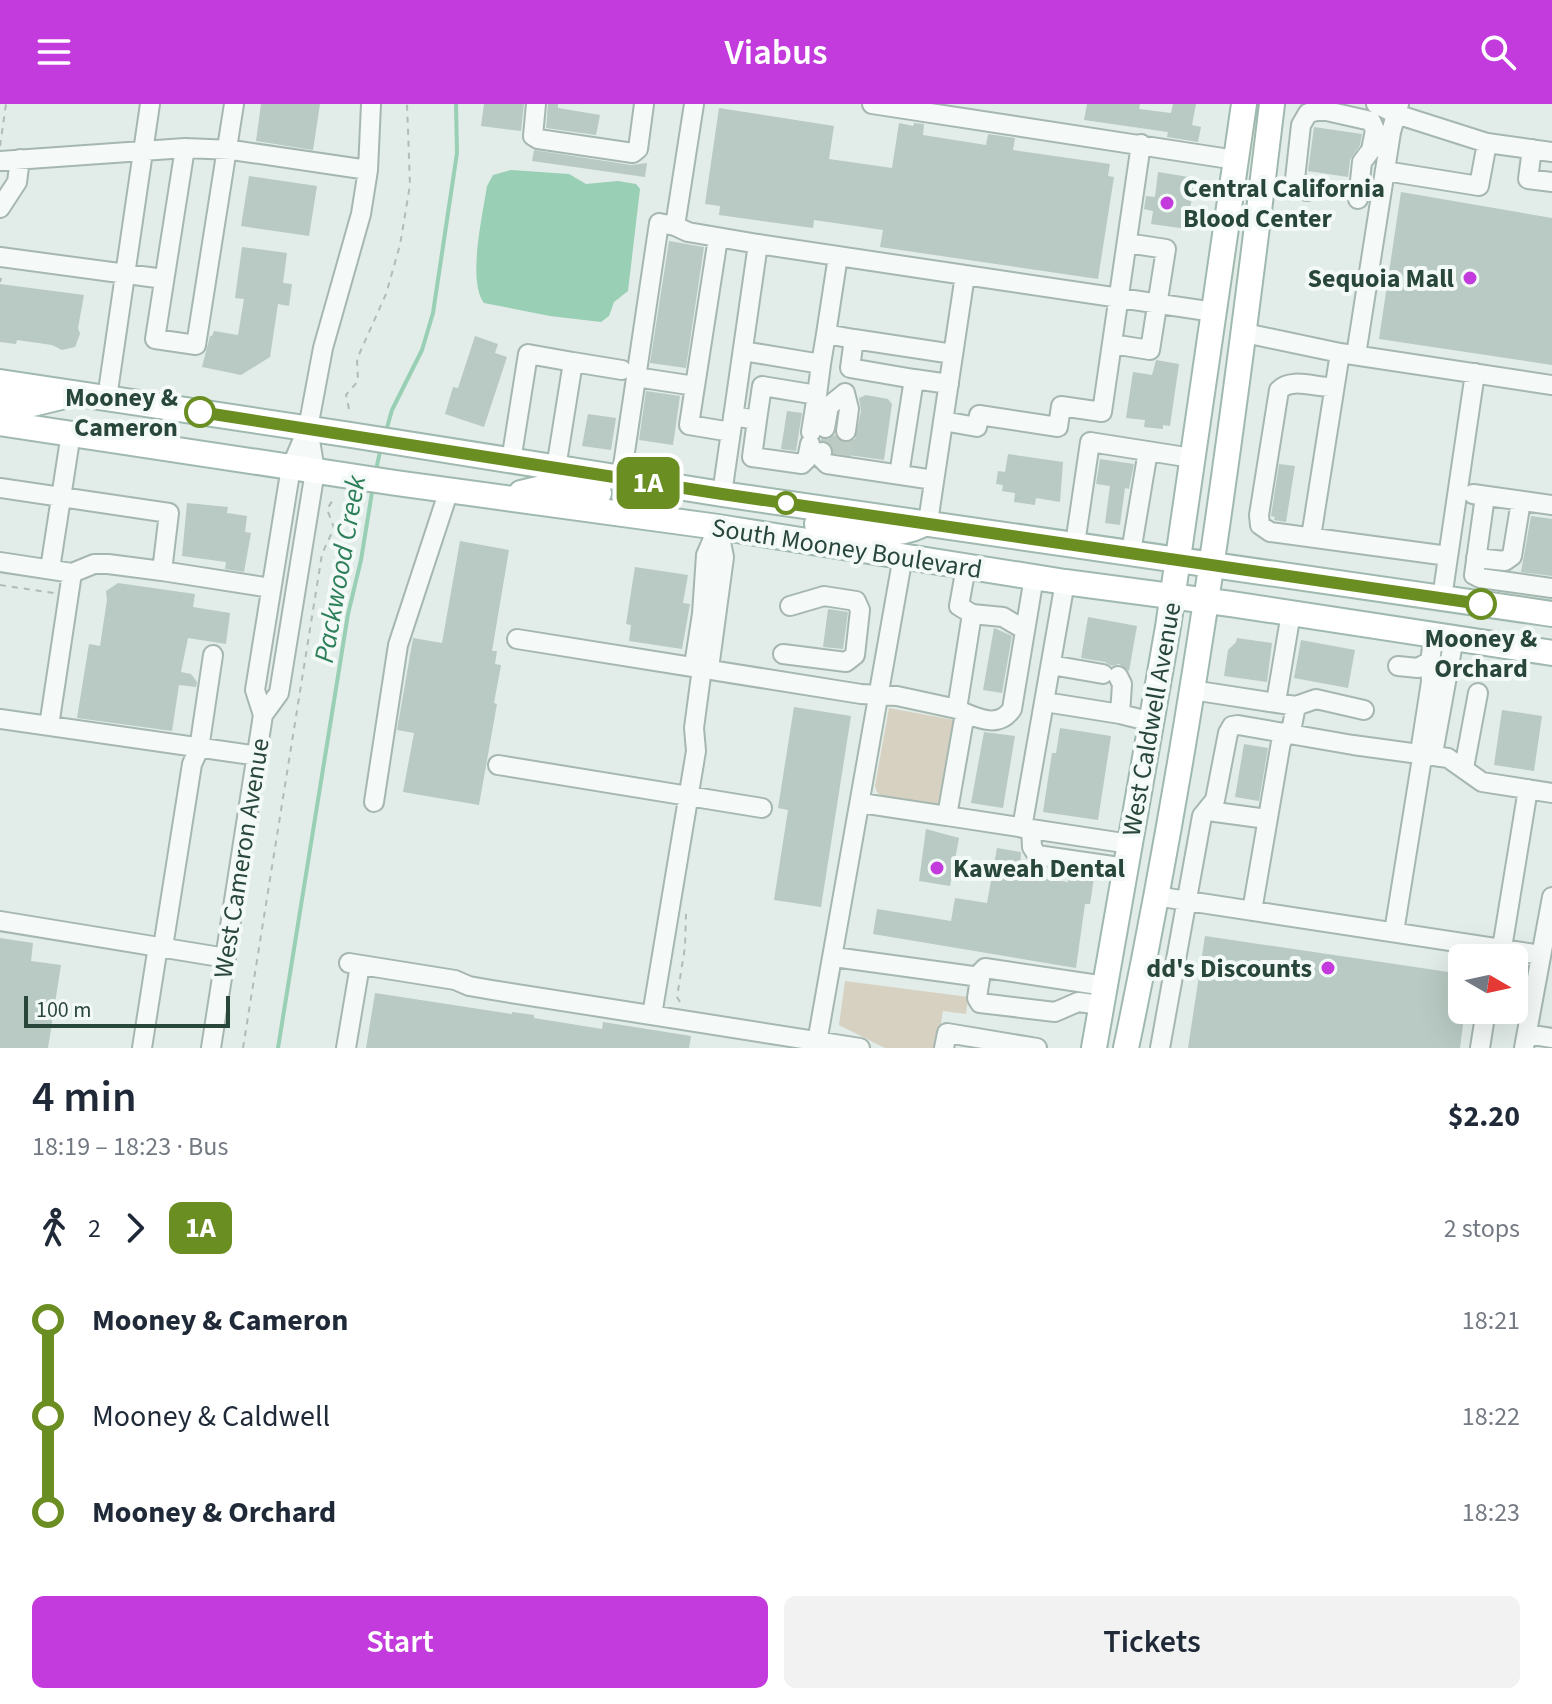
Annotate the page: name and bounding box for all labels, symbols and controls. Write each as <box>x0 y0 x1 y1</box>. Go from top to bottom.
text: Viabus <box>724 27 828 78</box>
icon: menu <box>32 30 76 74</box>
icon: search <box>1476 30 1520 74</box>
place label: Central California Blood Center <box>1183 170 1385 237</box>
marker: Central California Blood Center <box>1158 194 1176 212</box>
place label: Sequoia Mall <box>1308 260 1455 297</box>
marker: Sequoia Mall <box>1461 269 1479 287</box>
place label: Mooney & Cameron <box>65 379 178 446</box>
marker: Mooney & Cameron <box>185 397 215 427</box>
line badge: 1A <box>612 457 684 509</box>
text: 1A <box>633 463 663 503</box>
water label: Packwood Creek <box>304 472 376 666</box>
unlabelled marker <box>775 492 797 514</box>
street label: South Mooney Boulevard <box>709 509 985 588</box>
marker: Mooney & Orchard <box>1466 589 1496 619</box>
street label: West Caldwell Avenue <box>1113 599 1190 839</box>
place label: Mooney & Orchard <box>1425 620 1537 687</box>
street label: West Cameron Avenue <box>204 735 279 981</box>
place label: Kaweah Dental <box>953 850 1126 887</box>
marker: Kaweah Dental <box>928 859 946 877</box>
north arrow <box>1448 944 1528 1024</box>
map controls <box>1448 944 1528 1024</box>
place label: dd's Discounts <box>1146 950 1312 987</box>
marker: dd's Discounts <box>1319 959 1337 977</box>
scale bar <box>24 992 230 1028</box>
text: 100 m <box>36 994 91 1026</box>
text: 4 min <box>32 1066 137 1129</box>
text: $2.20 <box>1448 1095 1520 1138</box>
text: 18:19 – 18:23 · Bus <box>32 1128 228 1165</box>
icon: walk <box>32 1206 76 1250</box>
icon: forward <box>113 1206 157 1250</box>
text: 1A <box>185 1208 216 1248</box>
text: 2 <box>88 1210 101 1247</box>
text: 2 stops <box>1444 1210 1520 1247</box>
text: Mooney & Cameron <box>92 1299 348 1342</box>
text: 18:21 <box>1462 1302 1520 1339</box>
text: Mooney & Caldwell <box>92 1395 330 1438</box>
text: 18:22 <box>1462 1398 1520 1435</box>
text: Mooney & Orchard <box>92 1491 336 1534</box>
text: 18:23 <box>1462 1494 1520 1531</box>
button: Start <box>32 1596 768 1688</box>
button: Tickets <box>784 1596 1520 1688</box>

